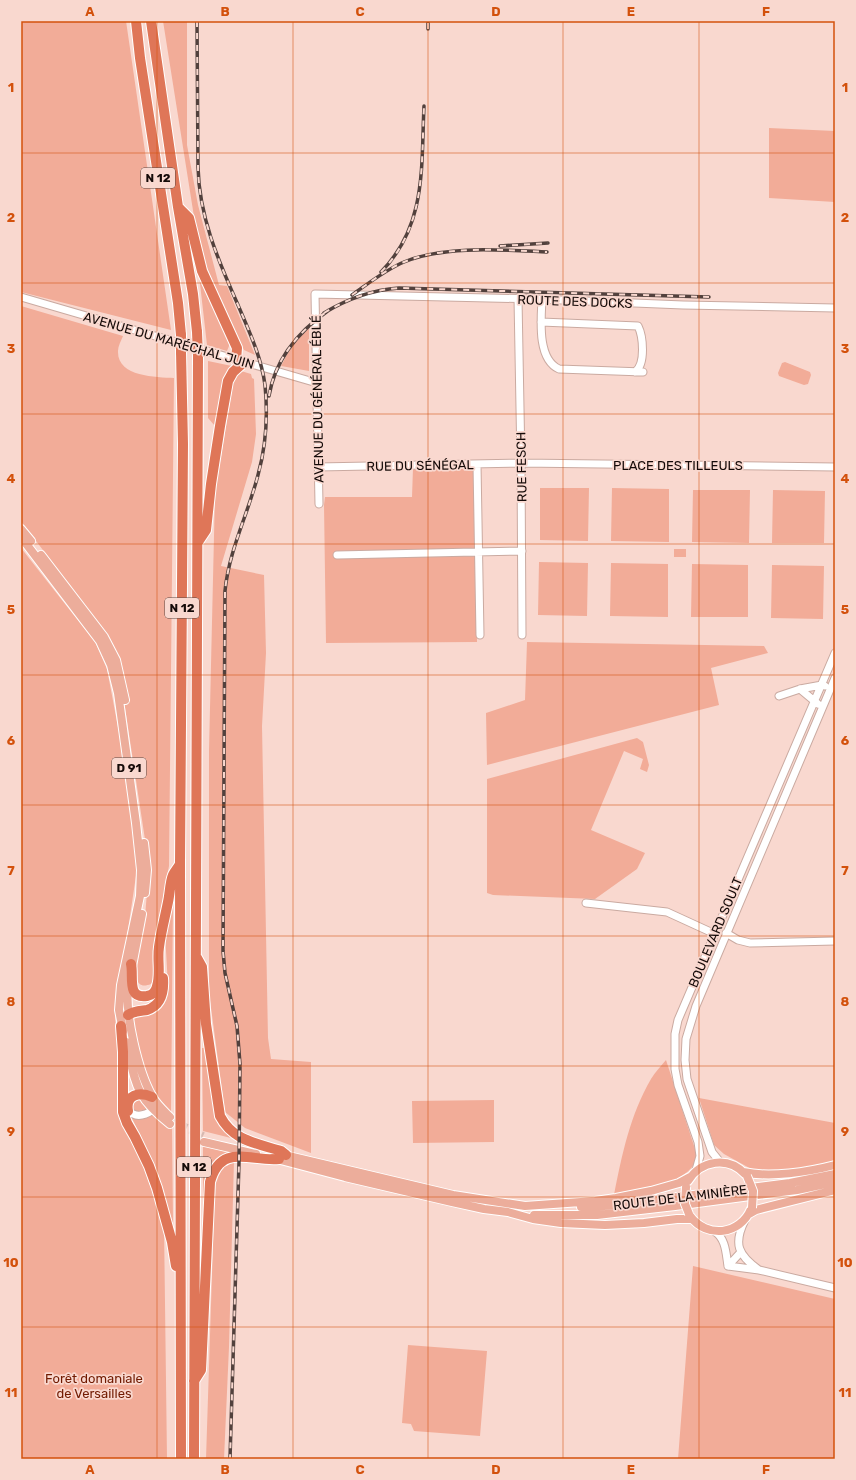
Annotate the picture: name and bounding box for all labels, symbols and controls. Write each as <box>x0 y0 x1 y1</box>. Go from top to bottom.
text: A <box>85 4 95 19</box>
text: B <box>220 4 230 19</box>
text: C <box>355 4 365 19</box>
text: D <box>491 4 501 19</box>
text: E <box>627 4 635 19</box>
text: F <box>762 4 770 19</box>
text: 1 <box>8 80 14 95</box>
text: 1 <box>842 80 848 95</box>
road number: N 12 <box>141 168 175 188</box>
text: 2 <box>7 210 15 225</box>
text: 2 <box>841 210 849 225</box>
street label: ROUTE DES DOCKS <box>517 292 633 311</box>
street label: AVENUE DU MARÉCHAL JUIN <box>82 309 256 372</box>
street label: AVENUE DU GÉNÉRAL ÉBLÉ <box>309 315 326 483</box>
text: 3 <box>7 341 16 356</box>
text: 3 <box>841 341 850 356</box>
street label: RUE FESCH <box>513 432 530 502</box>
street label: RUE DU SÉNÉGAL <box>366 457 475 474</box>
street label: PLACE DES TILLEULS <box>613 458 743 473</box>
text: 4 <box>7 471 16 486</box>
text: 4 <box>841 471 850 486</box>
road number: N 12 <box>165 598 199 618</box>
text: 5 <box>7 602 15 617</box>
text: 5 <box>841 602 849 617</box>
text: 6 <box>7 733 16 748</box>
text: 6 <box>841 733 850 748</box>
road number: D 91 <box>112 758 146 778</box>
text: 7 <box>7 863 15 878</box>
text: 7 <box>841 863 849 878</box>
street label: BOULEVARD SOULT <box>685 874 746 990</box>
text: 8 <box>7 994 16 1009</box>
text: 8 <box>841 994 850 1009</box>
text: 9 <box>7 1124 15 1139</box>
text: 9 <box>841 1124 849 1139</box>
road number: N 12 <box>177 1157 211 1177</box>
street label: ROUTE DE LA MINIÈRE <box>612 1182 748 1213</box>
text: 10 <box>3 1255 19 1270</box>
text: 10 <box>837 1255 853 1270</box>
park label: Forêt domaniale de Versailles <box>45 1371 143 1401</box>
text: 11 <box>5 1385 17 1400</box>
text: 11 <box>839 1385 851 1400</box>
text: A <box>85 1462 95 1477</box>
text: B <box>220 1462 230 1477</box>
text: C <box>355 1462 365 1477</box>
text: D <box>491 1462 501 1477</box>
text: E <box>627 1462 635 1477</box>
text: F <box>762 1462 770 1477</box>

